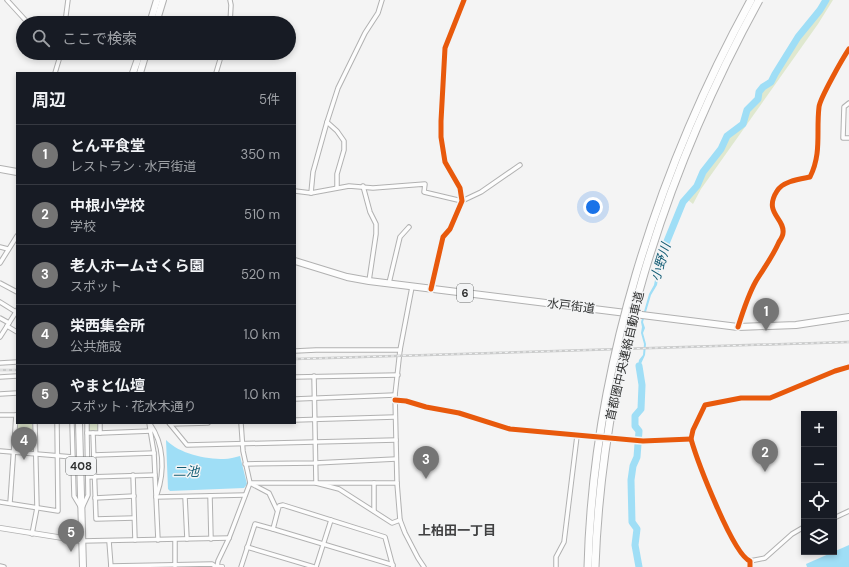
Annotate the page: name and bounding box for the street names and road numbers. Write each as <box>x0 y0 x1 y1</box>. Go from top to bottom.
road number: 6 <box>457 284 473 302</box>
street label: 首都圏中央連絡自動車道 <box>602 290 648 422</box>
street label: 水戸街道 <box>546 295 596 317</box>
road number: 408 <box>66 457 96 475</box>

